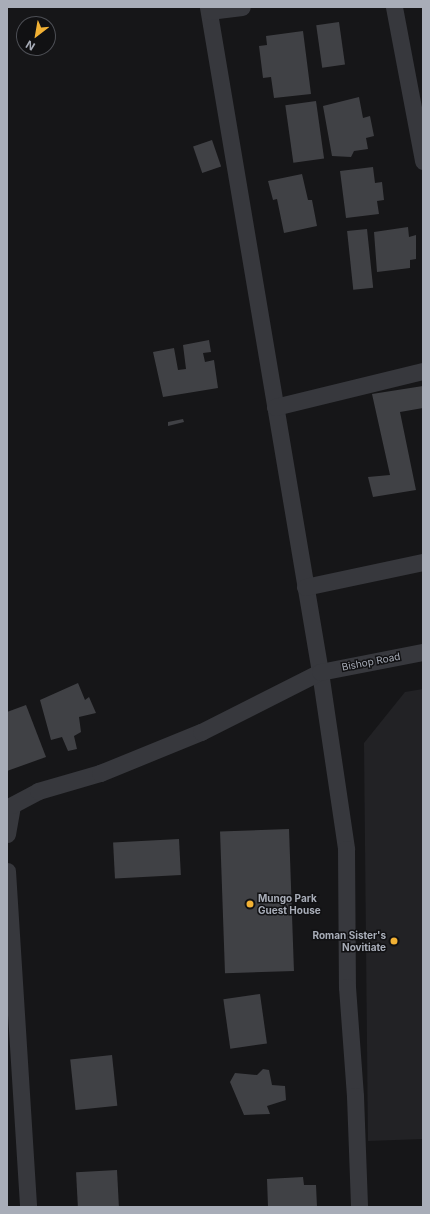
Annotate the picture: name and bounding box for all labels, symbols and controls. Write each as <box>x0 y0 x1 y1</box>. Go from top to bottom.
north arrow <box>16 16 56 56</box>
text: N <box>23 37 38 54</box>
street label: Bishop Road <box>341 650 401 674</box>
place label: Mungo Park Guest House <box>258 892 321 916</box>
marker: Mungo Park Guest House <box>245 899 255 909</box>
place label: Roman Sister's Novitiate <box>313 929 386 952</box>
marker: Roman Sister's Novitiate <box>389 936 399 946</box>

